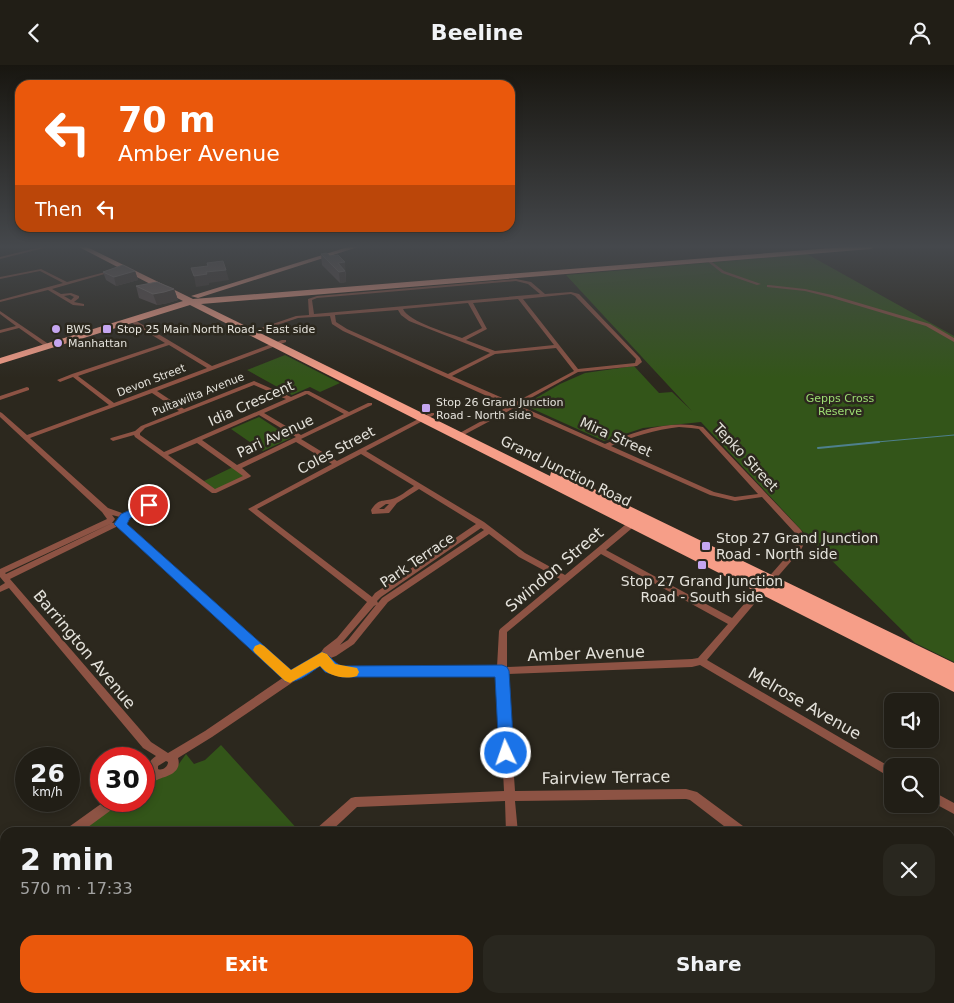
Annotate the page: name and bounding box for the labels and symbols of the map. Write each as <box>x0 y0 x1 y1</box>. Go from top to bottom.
marker: BWS <box>50 323 62 335</box>
place label: BWS <box>66 323 91 336</box>
marker: Stop 25 Main North Road - East side <box>101 323 113 335</box>
place label: Stop 25 Main North Road - East side <box>117 323 316 336</box>
marker: Manhattan <box>52 337 64 349</box>
place label: Manhattan <box>68 337 127 350</box>
street label: Devon Street <box>115 361 188 400</box>
street label: Pultawilta Avenue <box>150 370 246 419</box>
street label: Idia Crescent <box>206 377 297 429</box>
park label: Gepps Cross Reserve <box>806 392 875 418</box>
place label: Stop 26 Grand Junction Road - North side <box>436 396 564 422</box>
marker: Stop 26 Grand Junction Road - North side <box>420 402 432 414</box>
street label: Pari Avenue <box>234 411 316 461</box>
street label: Mira Street <box>577 414 655 460</box>
street label: Tepko Street <box>710 419 782 495</box>
street label: Coles Street <box>295 423 378 477</box>
street label: Grand Junction Road <box>498 432 634 510</box>
pin <box>128 484 170 526</box>
street label: Swindon Street <box>502 523 607 616</box>
street label: Park Terrace <box>377 529 457 591</box>
place label: Stop 27 Grand Junction Road - North side <box>716 530 878 562</box>
marker: Stop 27 Grand Junction Road - North side <box>700 540 712 552</box>
marker: Stop 27 Grand Junction Road - South side <box>696 559 708 571</box>
place label: Stop 27 Grand Junction Road - South side <box>621 573 783 605</box>
street label: Barrington Avenue <box>29 586 140 713</box>
street label: Amber Avenue <box>527 642 645 665</box>
street label: Melrose Avenue <box>745 663 864 743</box>
position arrow <box>479 726 531 778</box>
speed limit sign: 30 <box>90 747 155 812</box>
street label: Fairview Terrace <box>541 767 671 788</box>

